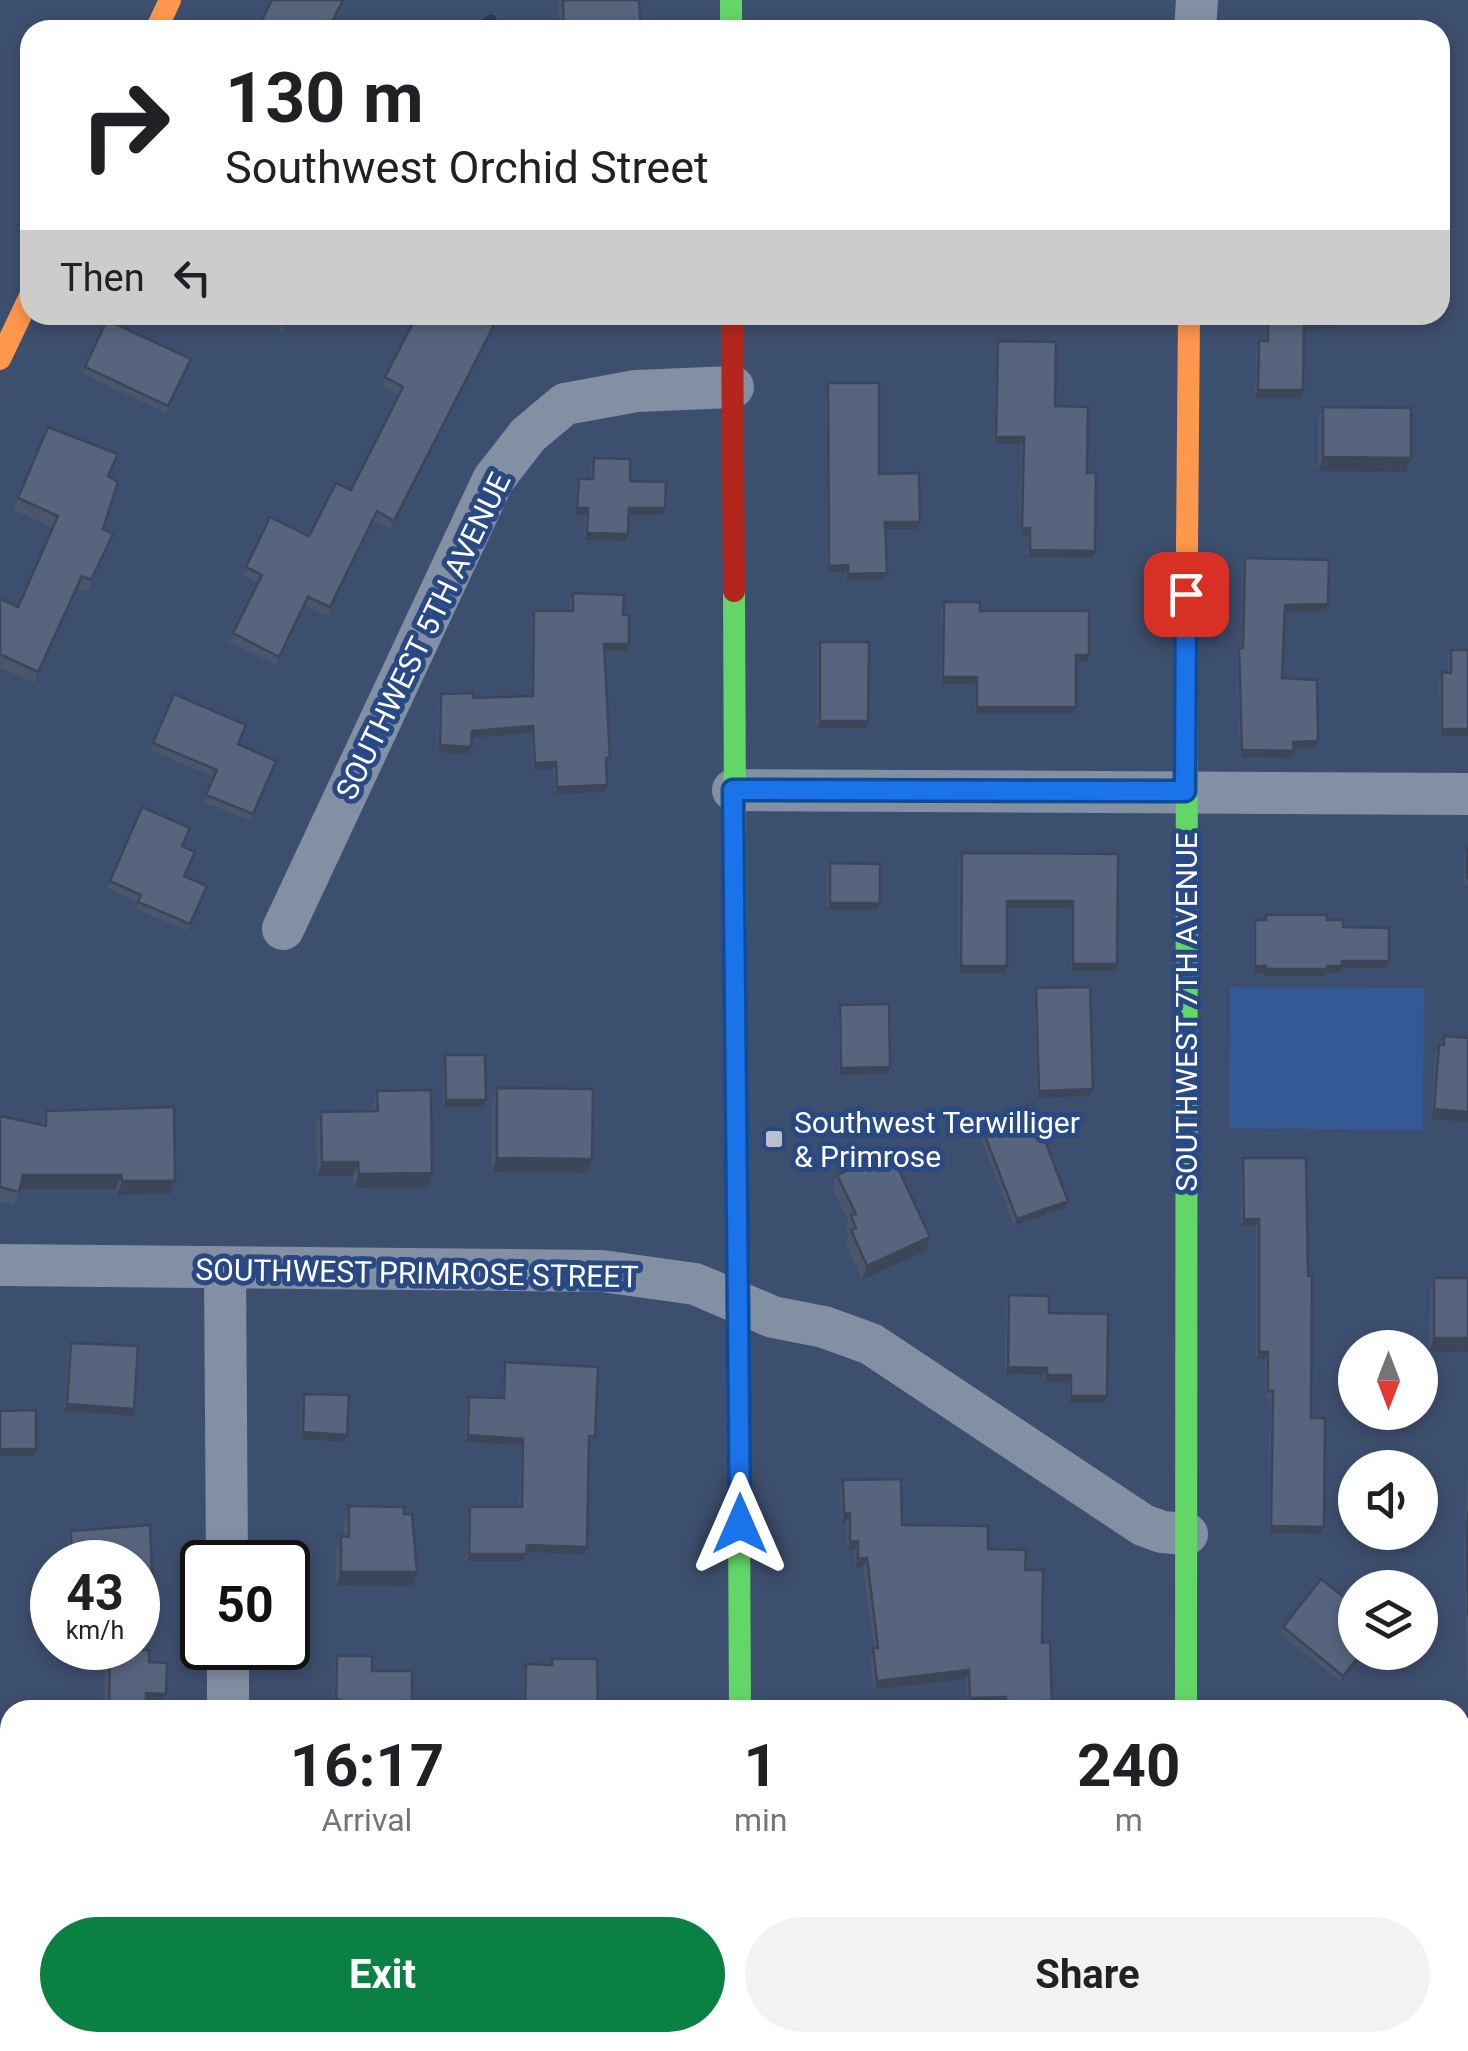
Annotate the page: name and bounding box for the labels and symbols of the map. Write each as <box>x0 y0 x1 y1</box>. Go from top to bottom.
street label: SOUTHWEST 5TH AVENUE <box>328 467 518 805</box>
pin <box>1144 552 1229 637</box>
street label: SOUTHWEST 7TH AVENUE <box>1169 832 1204 1192</box>
place label: Southwest Terwilliger & Primrose <box>794 1105 1080 1174</box>
marker: Southwest Terwilliger & Primrose <box>763 1128 785 1150</box>
street label: SOUTHWEST PRIMROSE STREET <box>195 1252 639 1294</box>
north arrow <box>1338 1330 1438 1430</box>
position arrow <box>688 1472 792 1576</box>
speed limit sign: 50 <box>180 1540 310 1670</box>

